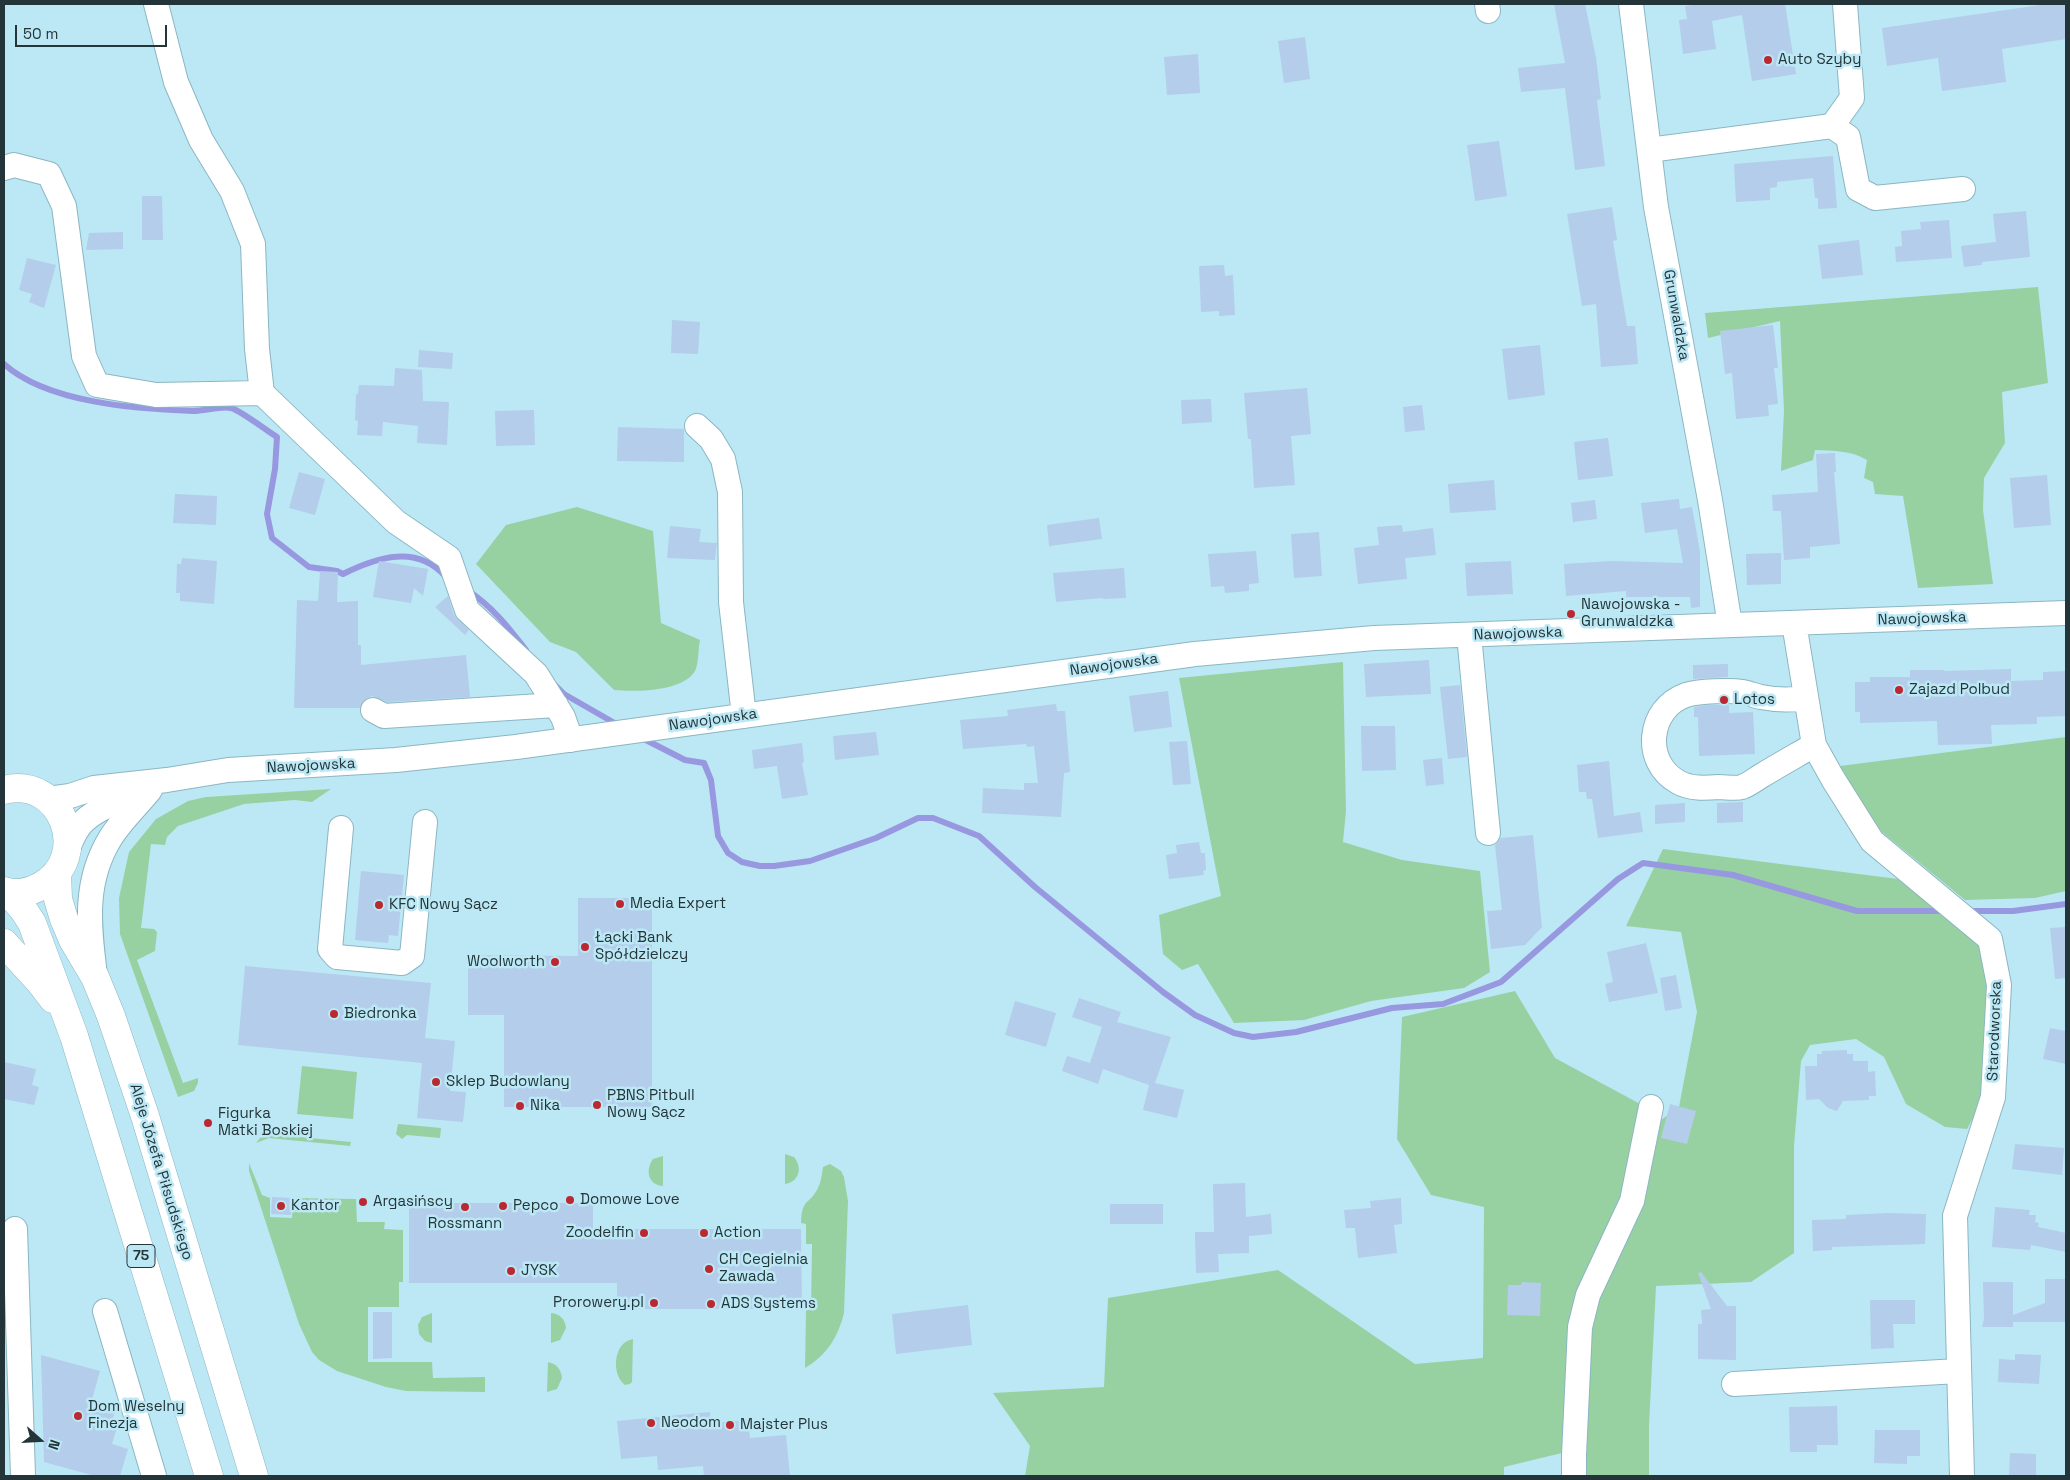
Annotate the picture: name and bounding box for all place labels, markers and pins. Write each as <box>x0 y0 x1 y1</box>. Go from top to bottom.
place label: Auto Szyby <box>1778 51 1861 69</box>
marker: Auto Szyby <box>1762 54 1774 66</box>
place label: Nawojowska - Grunwaldzka <box>1581 596 1680 631</box>
marker: Nawojowska - Grunwaldzka <box>1565 608 1577 620</box>
place label: Zajazd Polbud <box>1909 681 2010 699</box>
marker: Zajazd Polbud <box>1893 684 1905 696</box>
place label: Lotos <box>1734 691 1775 709</box>
marker: Lotos <box>1718 694 1730 706</box>
place label: Media Expert <box>630 895 726 913</box>
place label: KFC Nowy Sącz <box>389 896 498 914</box>
marker: Media Expert <box>614 898 626 910</box>
marker: KFC Nowy Sącz <box>373 899 385 911</box>
place label: Łącki Bank Spółdzielczy <box>595 929 688 964</box>
marker: Łącki Bank Spółdzielczy <box>579 941 591 953</box>
place label: Woolworth <box>467 953 545 971</box>
marker: Woolworth <box>549 956 561 968</box>
place label: Biedronka <box>344 1005 417 1023</box>
marker: Biedronka <box>328 1008 340 1020</box>
place label: Sklep Budowlany <box>446 1073 570 1091</box>
marker: Sklep Budowlany <box>430 1076 442 1088</box>
place label: PBNS Pitbull Nowy Sącz <box>607 1087 695 1122</box>
place label: Nika <box>530 1097 560 1115</box>
marker: PBNS Pitbull Nowy Sącz <box>591 1099 603 1111</box>
marker: Nika <box>514 1100 526 1112</box>
place label: Figurka Matki Boskiej <box>218 1105 313 1140</box>
marker: Figurka Matki Boskiej <box>202 1117 214 1129</box>
place label: Domowe Love <box>580 1191 680 1209</box>
place label: Argasińscy <box>373 1193 453 1211</box>
marker: Domowe Love <box>564 1194 576 1206</box>
marker: Argasińscy <box>357 1196 369 1208</box>
place label: Kantor <box>291 1197 339 1215</box>
place label: Pepco <box>513 1197 559 1215</box>
marker: Kantor <box>275 1200 287 1212</box>
marker: Pepco <box>497 1200 509 1212</box>
marker: Rossmann <box>459 1201 471 1213</box>
place label: Rossmann <box>428 1215 502 1233</box>
place label: Zoodelfin <box>566 1224 634 1242</box>
place label: Action <box>714 1224 761 1242</box>
marker: Zoodelfin <box>638 1227 650 1239</box>
marker: Action <box>698 1227 710 1239</box>
place label: CH Cegielnia Zawada <box>719 1251 808 1286</box>
place label: JYSK <box>521 1262 557 1280</box>
marker: CH Cegielnia Zawada <box>703 1263 715 1275</box>
marker: JYSK <box>505 1265 517 1277</box>
place label: Prorowery.pl <box>553 1294 644 1312</box>
place label: ADS Systems <box>721 1295 816 1313</box>
marker: Prorowery.pl <box>648 1297 660 1309</box>
marker: ADS Systems <box>705 1298 717 1310</box>
place label: Dom Weselny Finezja <box>88 1398 184 1433</box>
marker: Dom Weselny Finezja <box>72 1410 84 1422</box>
place label: Neodom <box>661 1414 721 1432</box>
place label: Majster Plus <box>740 1416 828 1434</box>
marker: Neodom <box>645 1417 657 1429</box>
marker: Majster Plus <box>724 1419 736 1431</box>

